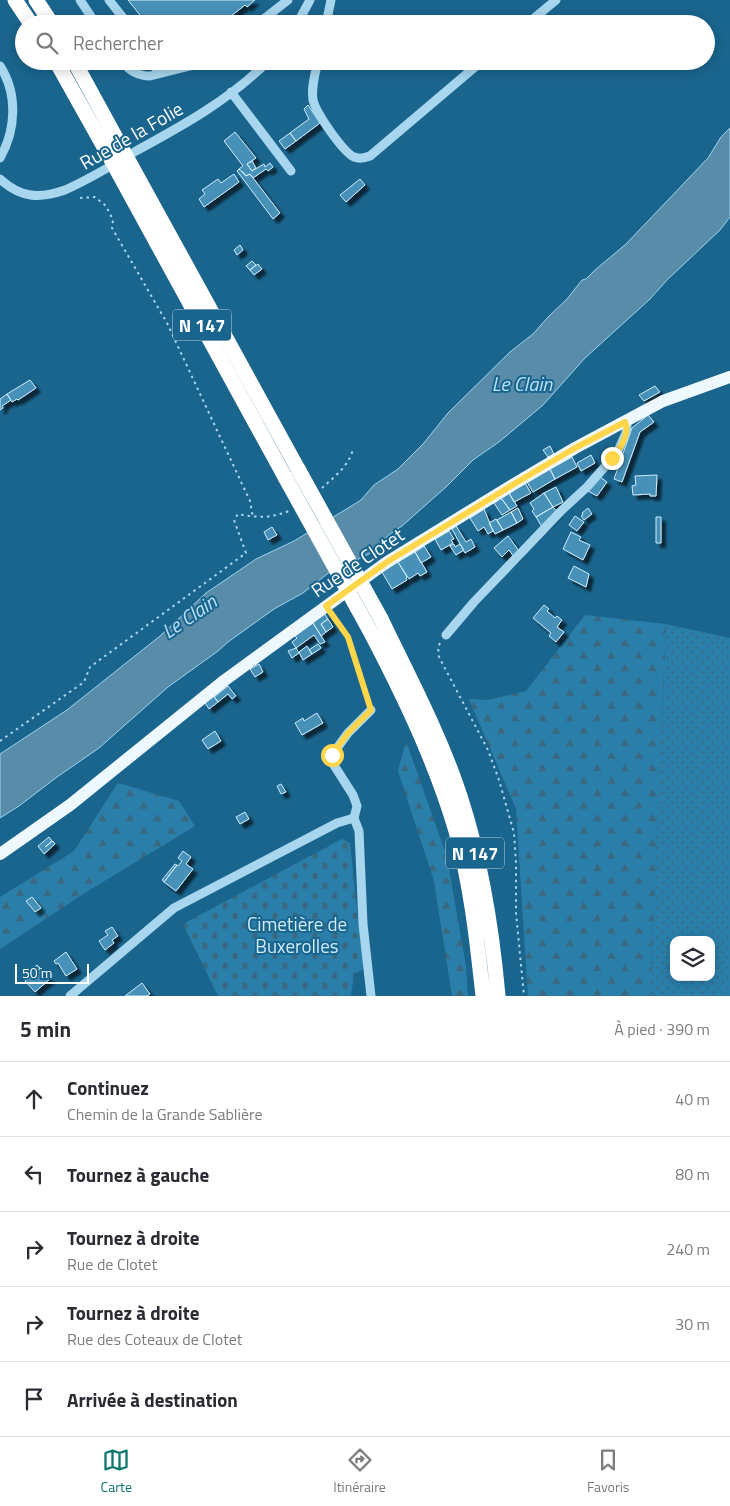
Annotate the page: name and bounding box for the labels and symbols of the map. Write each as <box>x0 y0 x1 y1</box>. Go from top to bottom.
street label: Rue de la Folie <box>74 94 188 176</box>
road number: N 147 <box>173 310 231 340</box>
water label: Le Clain <box>492 368 553 399</box>
route end <box>601 447 624 470</box>
street label: Rue de Clotet <box>305 520 410 604</box>
water label: Le Clain <box>155 586 224 646</box>
route start <box>321 744 344 767</box>
road number: N 147 <box>446 838 504 868</box>
park label: Cimetière de Buxerolles <box>247 909 347 960</box>
scale bar <box>15 961 89 984</box>

